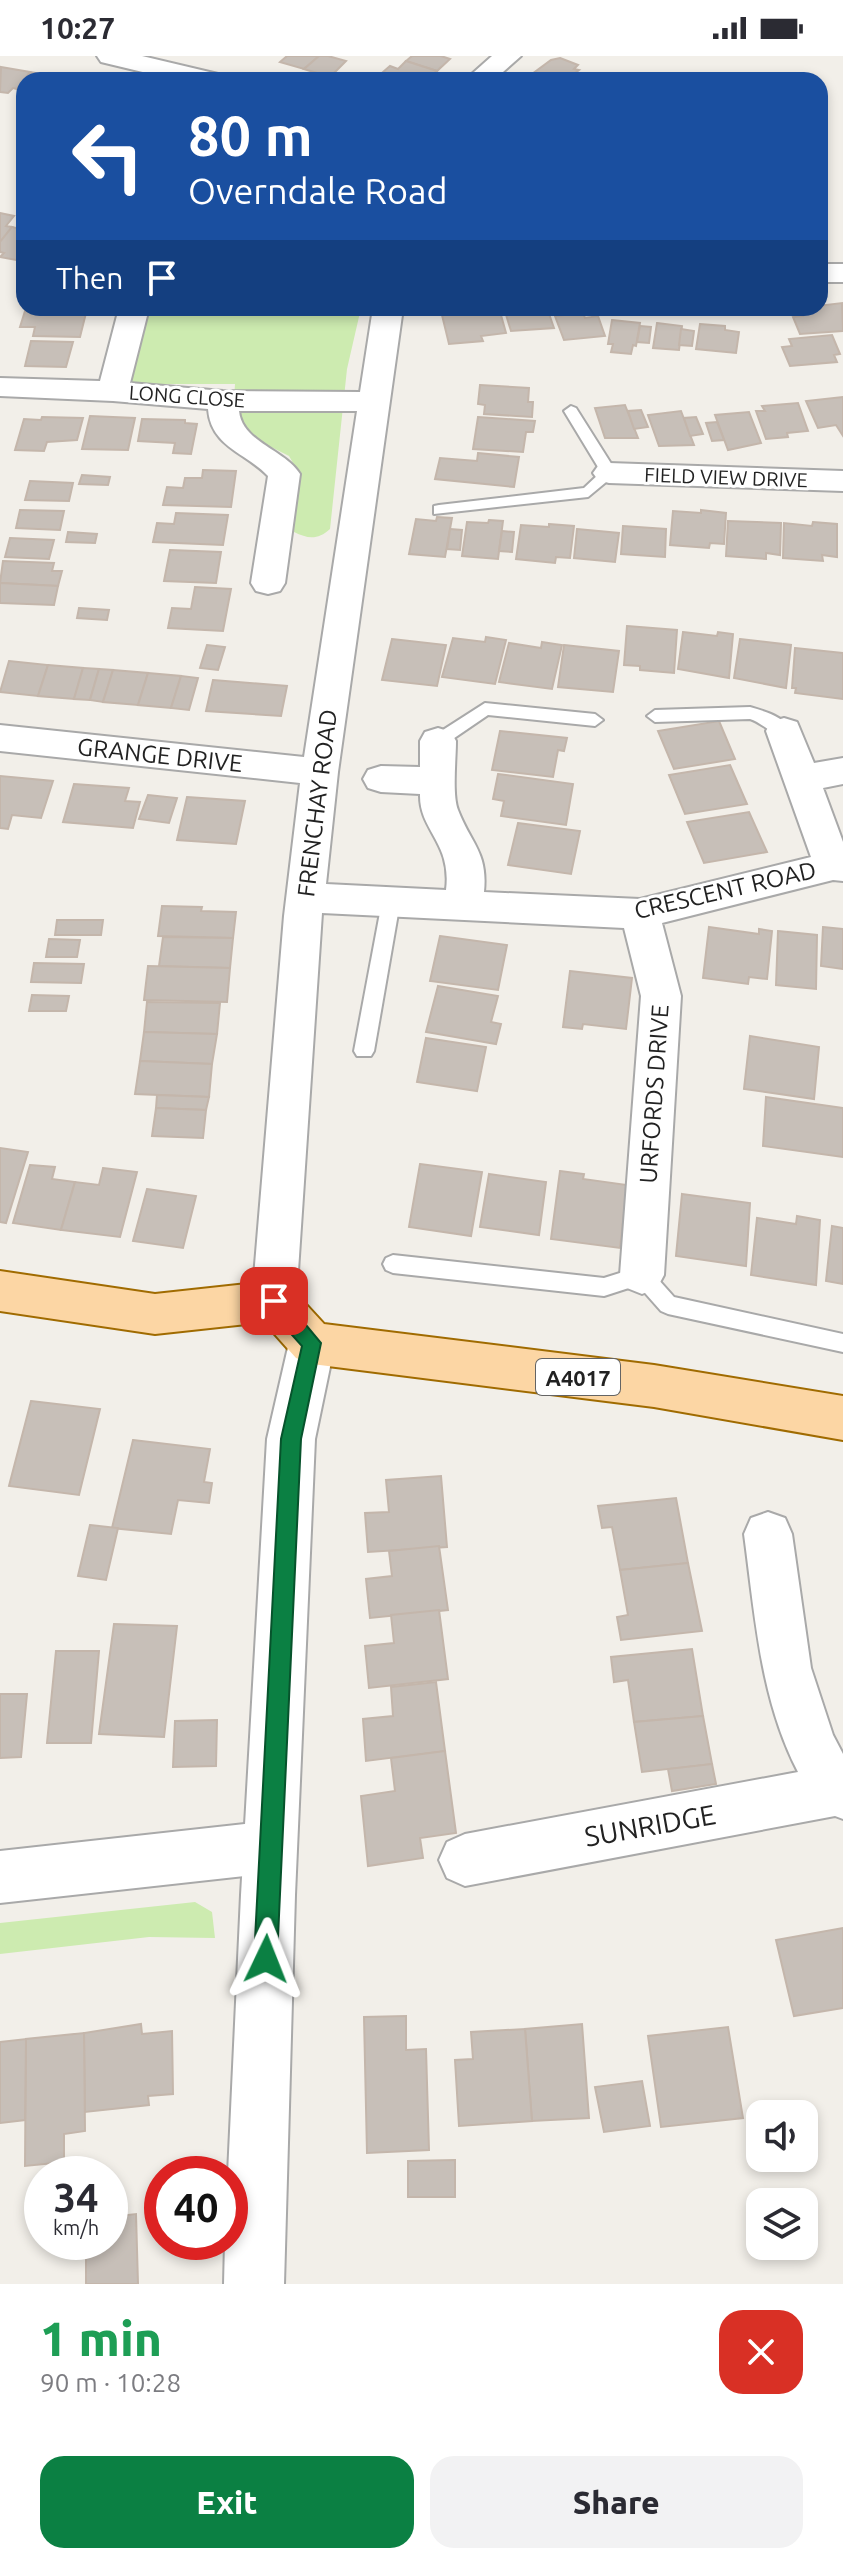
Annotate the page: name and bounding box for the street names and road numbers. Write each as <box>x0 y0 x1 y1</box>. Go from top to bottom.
street label: LONG CLOSE <box>128 380 246 412</box>
street label: FIELD VIEW DRIVE <box>644 463 808 491</box>
street label: FRENCHAY ROAD <box>292 708 342 898</box>
street label: GRANGE DRIVE <box>76 733 244 777</box>
street label: CRESCENT ROAD <box>631 856 819 924</box>
street label: URFORDS DRIVE <box>634 1004 674 1184</box>
road number: A4017 <box>536 1359 620 1395</box>
street label: SUNRIDGE <box>582 1798 718 1852</box>

